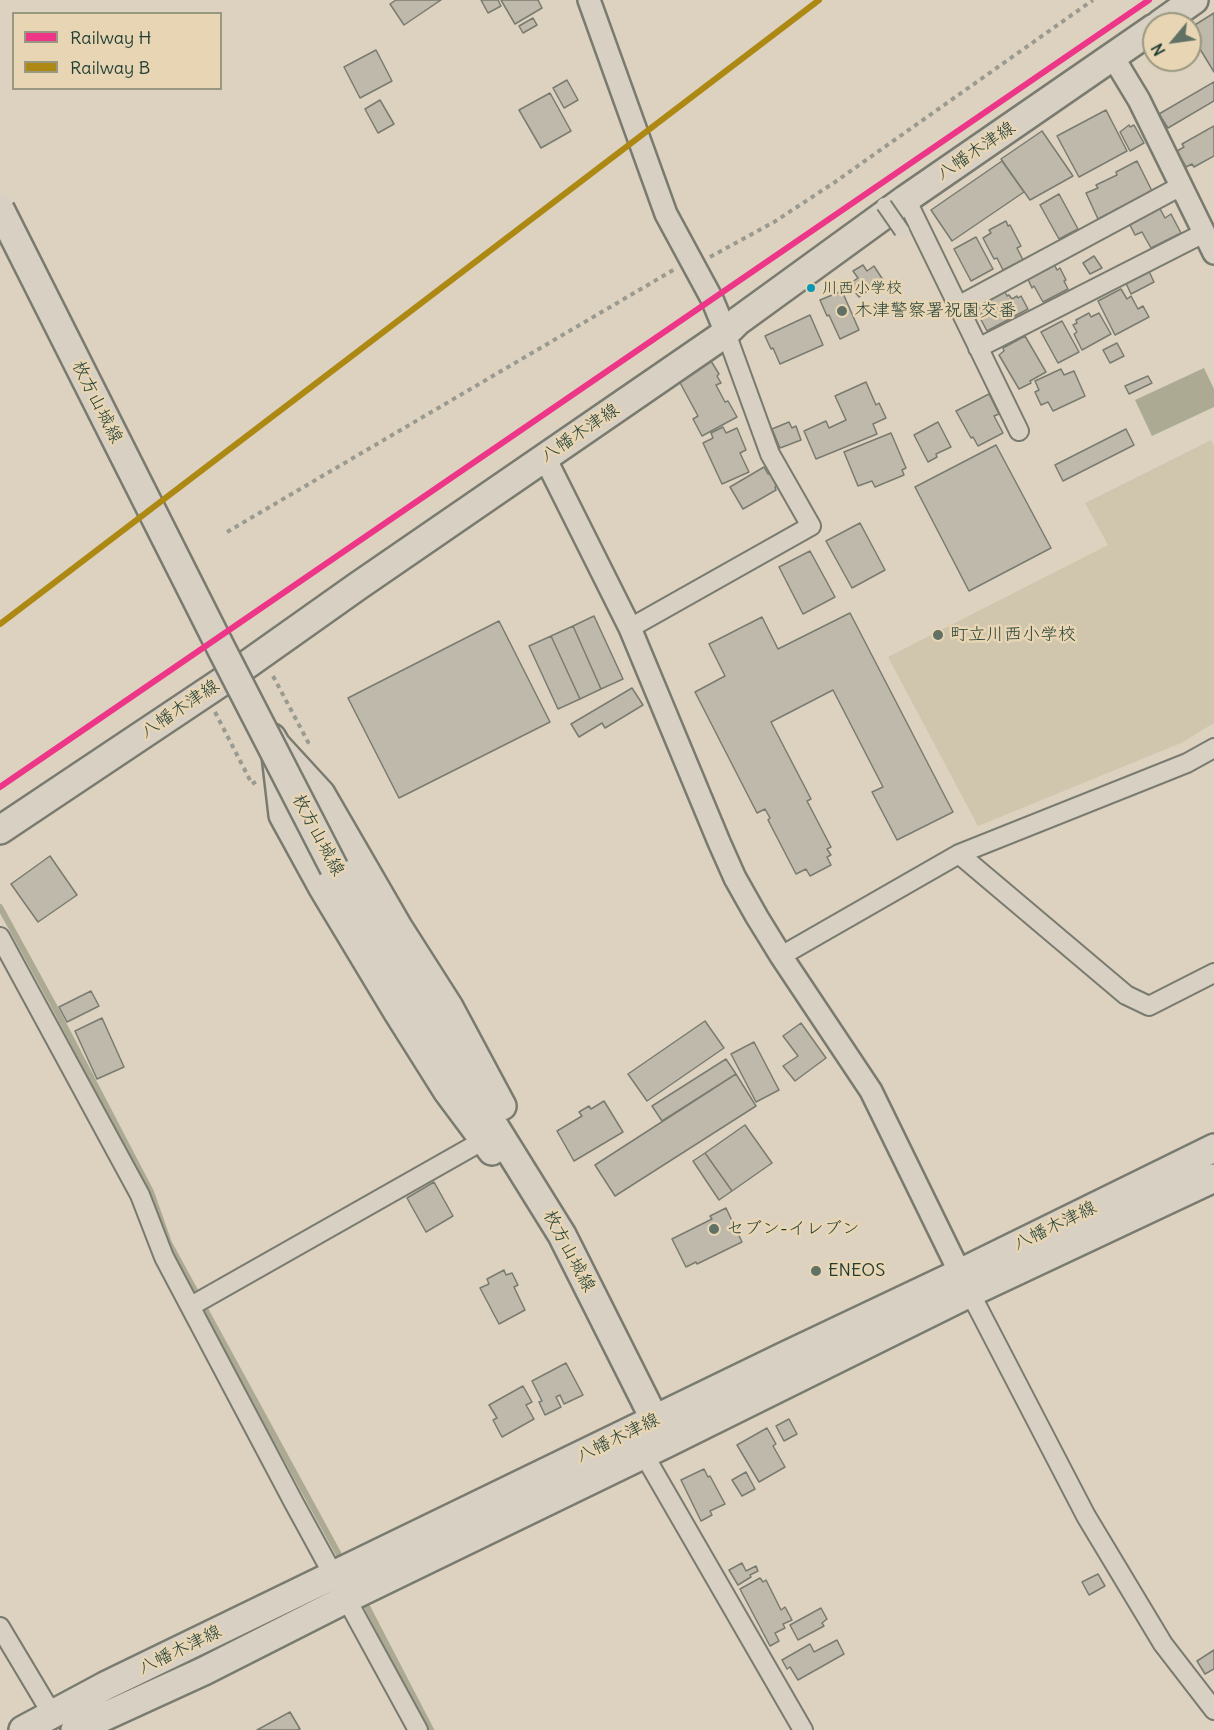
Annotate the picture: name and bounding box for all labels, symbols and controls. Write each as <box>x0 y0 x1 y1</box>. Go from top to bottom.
legend <box>12 12 222 90</box>
north arrow <box>1142 12 1202 72</box>
text: Railway H <box>70 26 151 49</box>
text: N <box>1147 40 1169 59</box>
text: Railway B <box>70 56 150 79</box>
street label: 八幡木津線 <box>933 117 1019 185</box>
place label: 川西小学校 <box>822 278 902 298</box>
marker: 川西小学校 <box>805 282 817 294</box>
place label: 木津警察署祝園交番 <box>854 300 1016 322</box>
marker: 木津警察署祝園交番 <box>835 304 849 318</box>
street label: 枚方山城線 <box>67 357 127 447</box>
street label: 八幡木津線 <box>537 399 623 467</box>
place label: 町立川西小学校 <box>950 624 1076 646</box>
marker: 町立川西小学校 <box>931 628 945 642</box>
street label: 八幡木津線 <box>137 675 223 743</box>
street label: 枚方山城線 <box>287 790 349 880</box>
street label: 八幡木津線 <box>1010 1197 1100 1255</box>
street label: 枚方山城線 <box>538 1206 600 1296</box>
place label: セブン-イレブン <box>726 1218 860 1240</box>
marker: セブン-イレブン <box>707 1222 721 1236</box>
place label: ENEOS <box>828 1260 885 1282</box>
marker: ENEOS <box>809 1264 823 1278</box>
street label: 八幡木津線 <box>573 1409 663 1467</box>
street label: 八幡木津線 <box>135 1621 225 1679</box>

